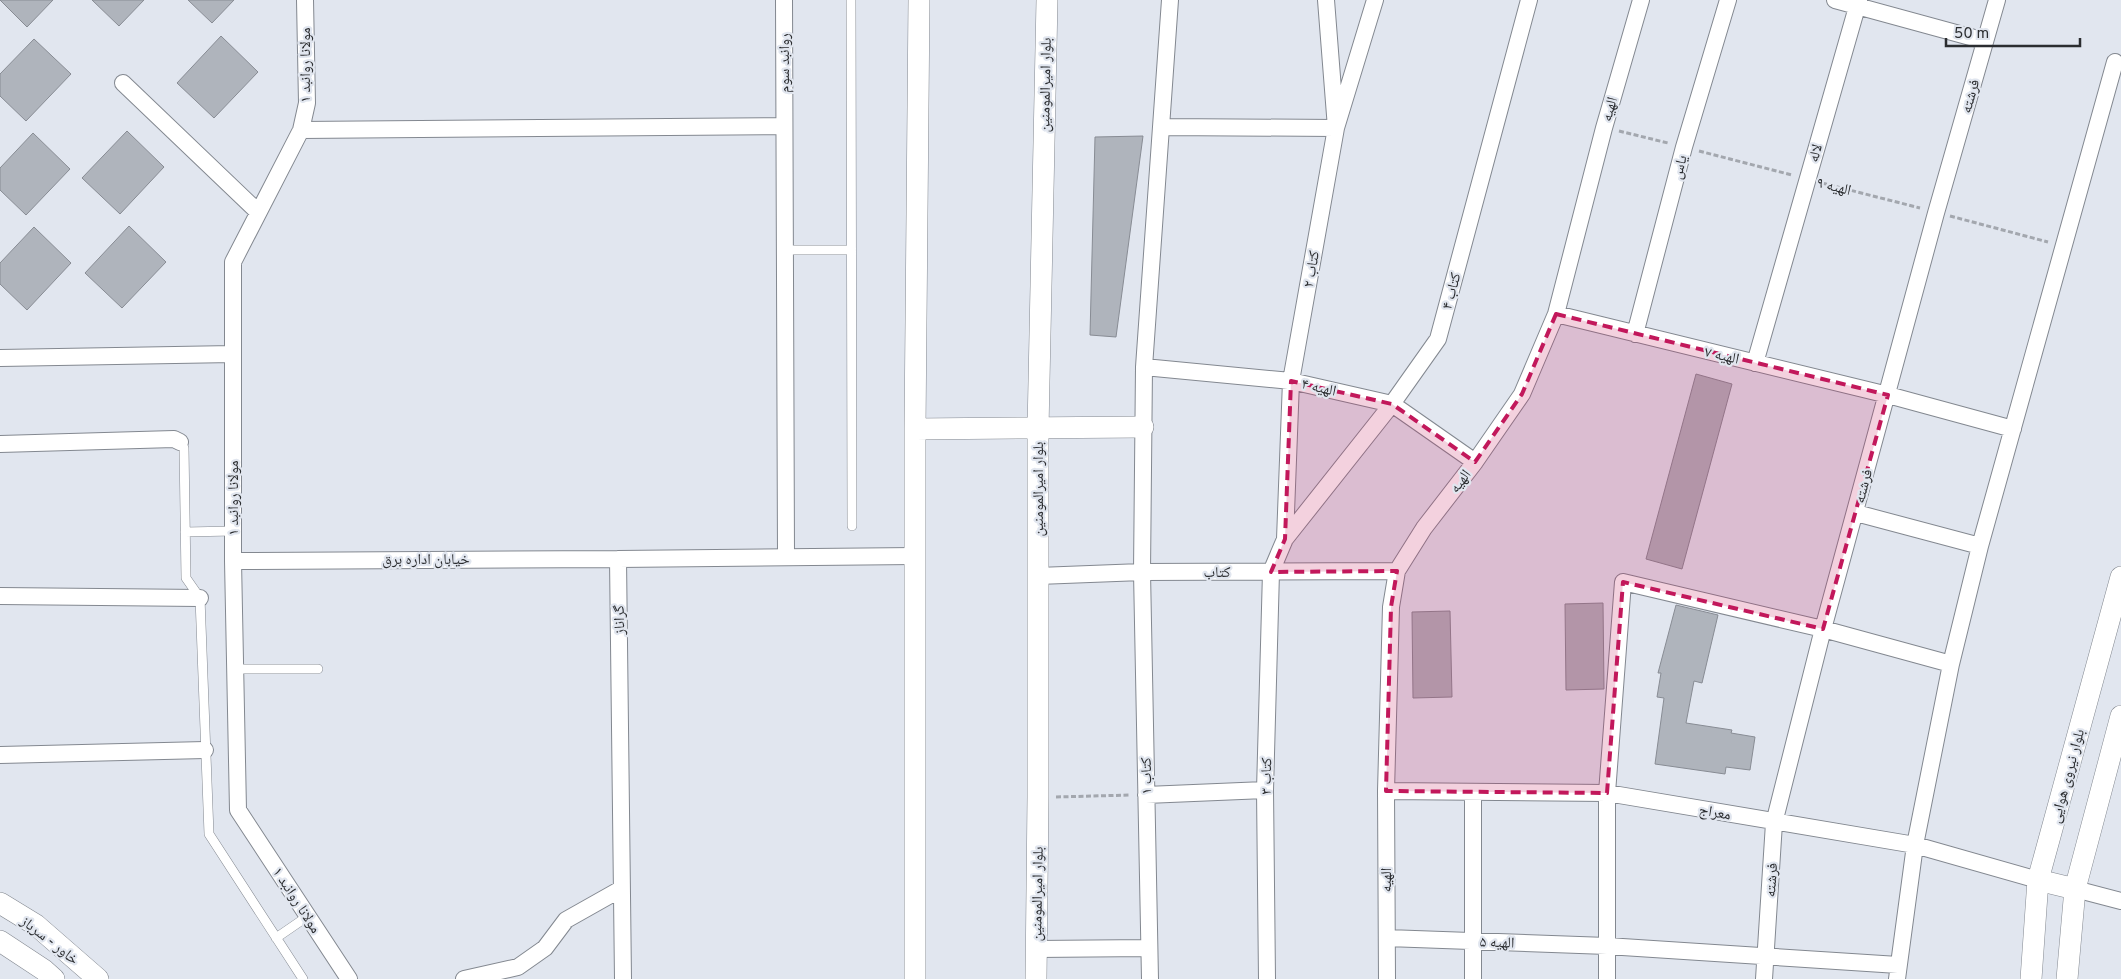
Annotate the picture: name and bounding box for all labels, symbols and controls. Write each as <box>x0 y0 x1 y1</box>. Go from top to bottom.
scale bar <box>1946 15 2080 47</box>
text: 50 m <box>1954 25 1989 44</box>
street label: مولانا روانبد ۱ <box>297 27 316 103</box>
street label: روانبد سوم <box>776 33 795 93</box>
street label: بلوار امیرالمومنین <box>1036 37 1057 133</box>
street label: فرشته <box>1958 77 1985 116</box>
street label: الهیه <box>1598 95 1623 124</box>
street label: لاله <box>1805 142 1828 165</box>
street label: یاس <box>1668 153 1693 182</box>
street label: الهیه ۹ <box>1814 174 1853 201</box>
street label: کتاب ۲ <box>1300 249 1325 289</box>
street label: کتاب ۴ <box>1438 271 1466 312</box>
street label: الهیه ۷ <box>1703 343 1741 370</box>
street label: الهیه ۴ <box>1300 375 1338 402</box>
street label: بلوار امیرالمومنین <box>1030 442 1049 536</box>
street label: مولانا روانبد ۱ <box>225 460 244 536</box>
street label: الهیه <box>1446 466 1476 497</box>
street label: فرشته <box>1851 467 1878 505</box>
street label: خیابان اداره برق <box>382 551 470 570</box>
street label: کتاب <box>1203 564 1231 583</box>
street label: گراناز <box>611 605 630 636</box>
street label: بلوار نیروی هوایی <box>2047 727 2090 826</box>
street label: کتاب ۱ <box>1138 757 1157 795</box>
street label: کتاب ۳ <box>1258 757 1277 795</box>
street label: معراج <box>1697 801 1732 826</box>
street label: بلوار امیرالمومنین <box>1028 846 1049 942</box>
street label: فرشته <box>1762 862 1783 898</box>
street label: مولانا روانبد ۱ <box>267 864 324 938</box>
street label: الهیه <box>1378 868 1397 892</box>
street label: خاور - سرباز <box>15 912 82 970</box>
street label: الهیه ۵ <box>1479 933 1515 954</box>

